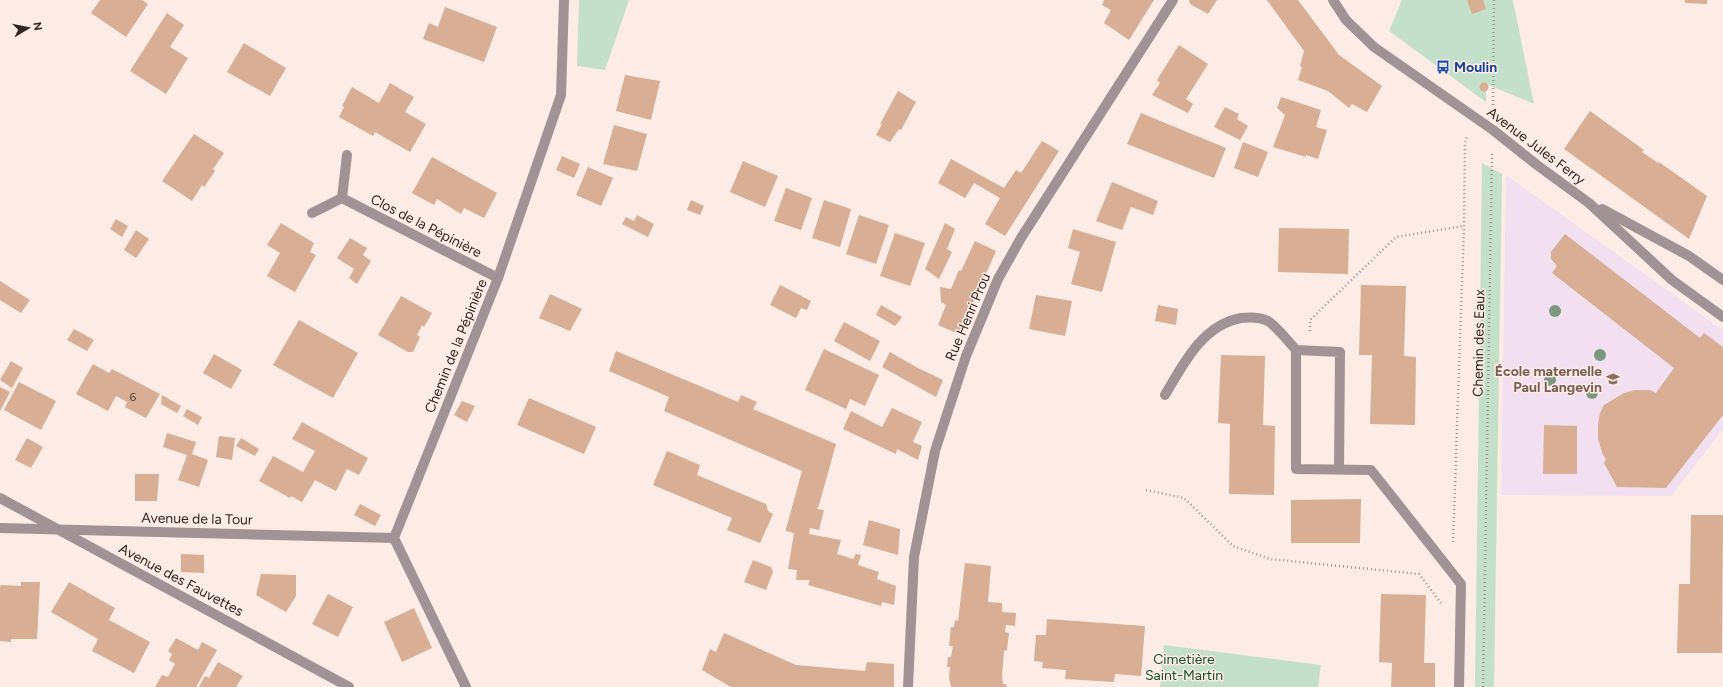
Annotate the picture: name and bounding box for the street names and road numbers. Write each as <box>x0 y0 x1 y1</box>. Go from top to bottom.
street label: Avenue Jules Ferry <box>1484 104 1589 189</box>
street label: Clos de la Pépinière <box>368 191 485 262</box>
street label: Rue Henri Prou <box>942 271 994 363</box>
street label: Chemin de la Pépinière <box>421 276 491 416</box>
street label: Chemin des Eaux <box>1470 289 1488 397</box>
street label: Avenue de la Tour <box>141 510 253 528</box>
street label: Avenue des Fauvettes <box>116 540 246 620</box>

